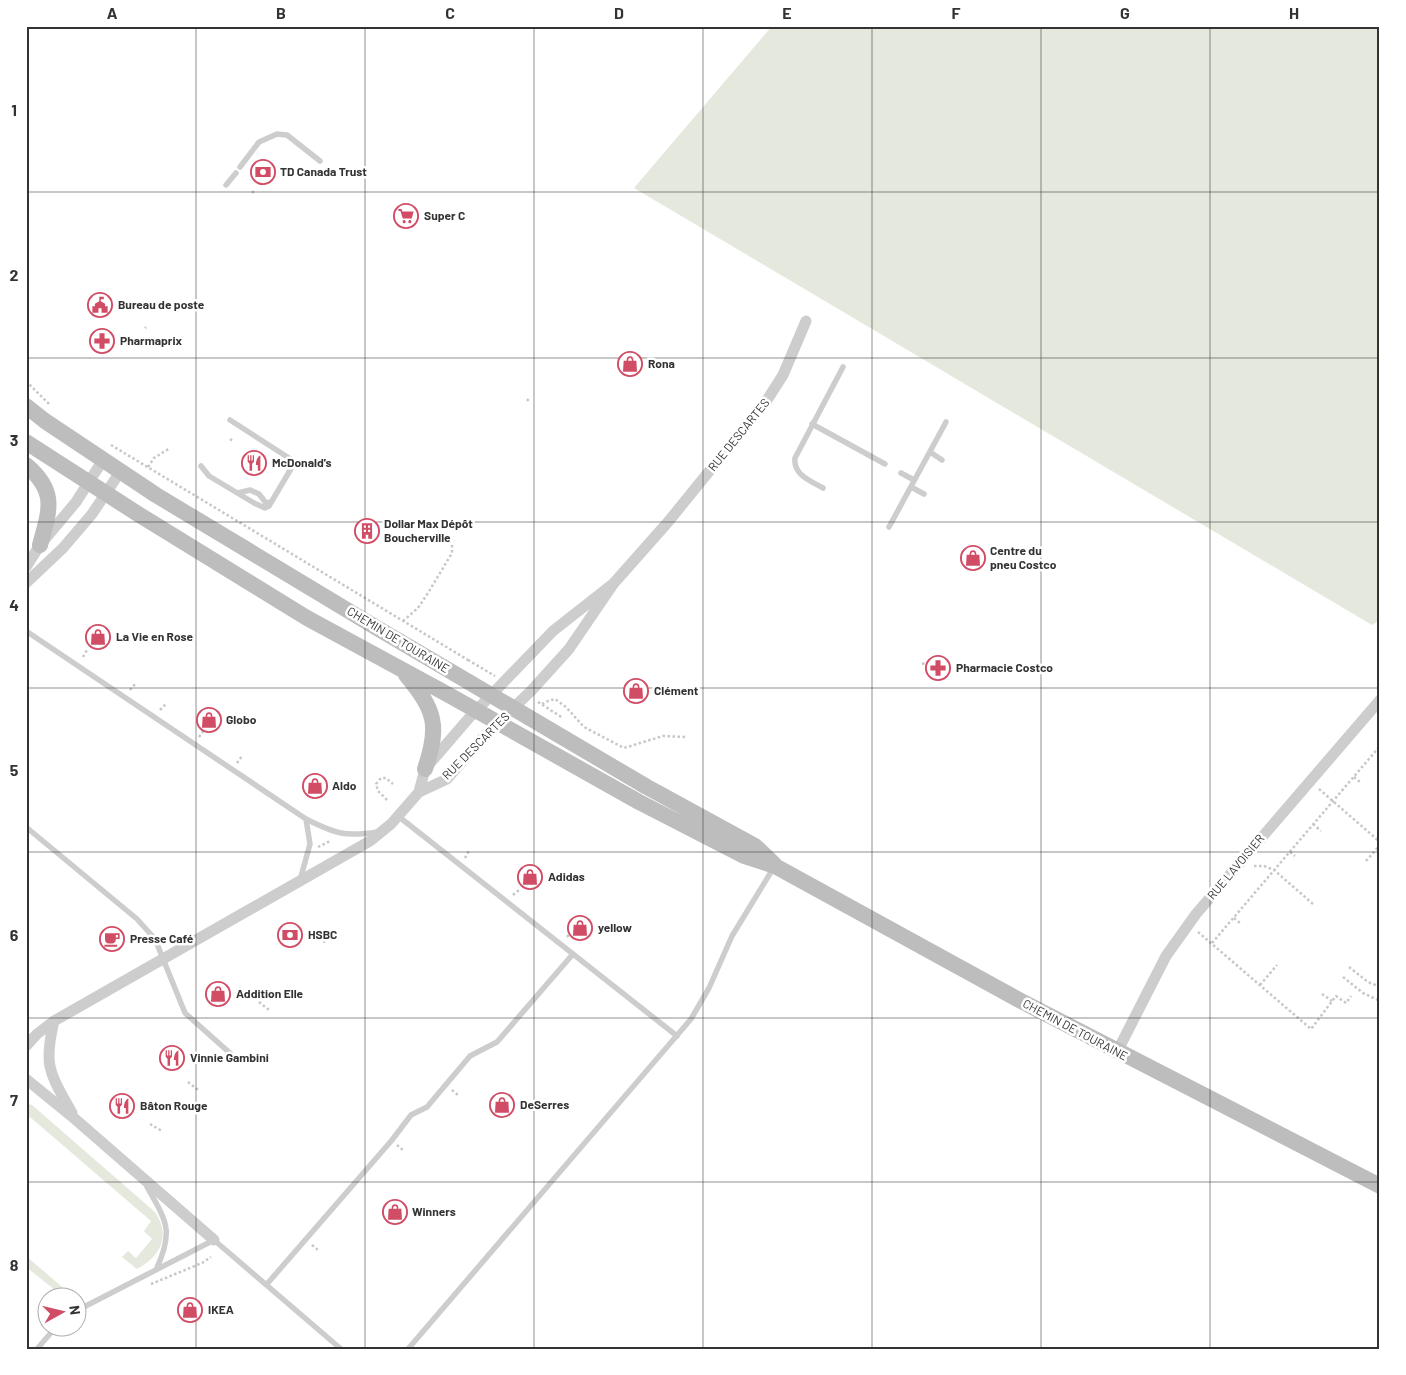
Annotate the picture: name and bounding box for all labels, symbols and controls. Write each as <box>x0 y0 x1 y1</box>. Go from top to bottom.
text: A <box>107 3 118 22</box>
text: B <box>276 3 286 22</box>
text: C <box>445 3 455 22</box>
text: D <box>614 3 624 22</box>
text: E <box>782 3 792 22</box>
text: F <box>952 3 961 22</box>
text: G <box>1120 3 1130 22</box>
text: H <box>1289 3 1299 22</box>
text: 1 <box>11 100 17 119</box>
bank icon: TD Canada Trust <box>250 159 276 185</box>
place label: TD Canada Trust <box>280 164 367 178</box>
supermarket icon: Super C <box>393 203 419 229</box>
place label: Super C <box>424 208 465 222</box>
text: 2 <box>10 265 19 284</box>
public building icon: Bureau de poste <box>87 292 113 318</box>
place label: Bureau de poste <box>118 297 205 311</box>
pharmacy icon: Pharmaprix <box>89 328 115 354</box>
place label: Pharmaprix <box>120 333 182 347</box>
shop icon: Rona <box>617 351 643 377</box>
place label: Rona <box>648 356 675 370</box>
street label: RUE DESCARTES <box>705 395 772 474</box>
text: 3 <box>10 430 18 449</box>
restaurant icon: McDonald's <box>241 450 267 476</box>
place label: McDonald's <box>272 455 332 469</box>
place label: Dollar Max Dépôt Boucherville <box>384 516 473 544</box>
building icon: Dollar Max Dépôt Boucherville <box>354 518 380 544</box>
place label: Centre du pneu Costco <box>990 543 1057 571</box>
shop icon: Centre du pneu Costco <box>960 545 986 571</box>
text: 4 <box>9 595 19 614</box>
street label: CHEMIN DE TOURAINE <box>345 603 452 675</box>
shop icon: La Vie en Rose <box>85 624 111 650</box>
place label: La Vie en Rose <box>116 629 194 643</box>
pharmacy icon: Pharmacie Costco <box>925 655 951 681</box>
place label: Pharmacie Costco <box>956 660 1053 674</box>
shop icon: Clément <box>623 678 649 704</box>
place label: Clément <box>654 683 699 697</box>
shop icon: Globo <box>196 707 222 733</box>
street label: RUE DESCARTES <box>439 709 512 782</box>
place label: Globo <box>226 712 257 726</box>
text: 5 <box>10 760 19 779</box>
shop icon: Aldo <box>302 773 328 799</box>
place label: Aldo <box>332 778 357 792</box>
street label: RUE LAVOISIER <box>1204 831 1267 902</box>
shop icon: Adidas <box>517 864 543 890</box>
place label: Adidas <box>548 869 585 883</box>
shop icon: yellow <box>567 915 593 941</box>
place label: yellow <box>598 920 632 934</box>
bank icon: HSBC <box>277 922 303 948</box>
text: 6 <box>10 925 19 944</box>
cafe icon: Presse Café <box>99 926 125 952</box>
place label: HSBC <box>308 927 337 941</box>
place label: Presse Café <box>130 931 194 945</box>
shop icon: Addition Elle <box>205 981 231 1007</box>
place label: Addition Elle <box>236 986 304 1000</box>
street label: CHEMIN DE TOURAINE <box>1021 996 1130 1063</box>
restaurant icon: Vinnie Gambini <box>159 1045 185 1071</box>
place label: Vinnie Gambini <box>190 1050 269 1064</box>
text: 7 <box>10 1090 18 1109</box>
shop icon: DeSerres <box>489 1092 515 1118</box>
restaurant icon: Bâton Rouge <box>109 1093 135 1119</box>
place label: DeSerres <box>520 1097 569 1111</box>
place label: Bâton Rouge <box>140 1098 208 1112</box>
shop icon: Winners <box>382 1199 408 1225</box>
place label: Winners <box>412 1204 456 1218</box>
text: 8 <box>10 1255 19 1274</box>
north arrow <box>38 1288 88 1338</box>
shop icon: IKEA <box>177 1297 203 1323</box>
place label: IKEA <box>208 1302 234 1316</box>
text: N <box>66 1304 84 1316</box>

